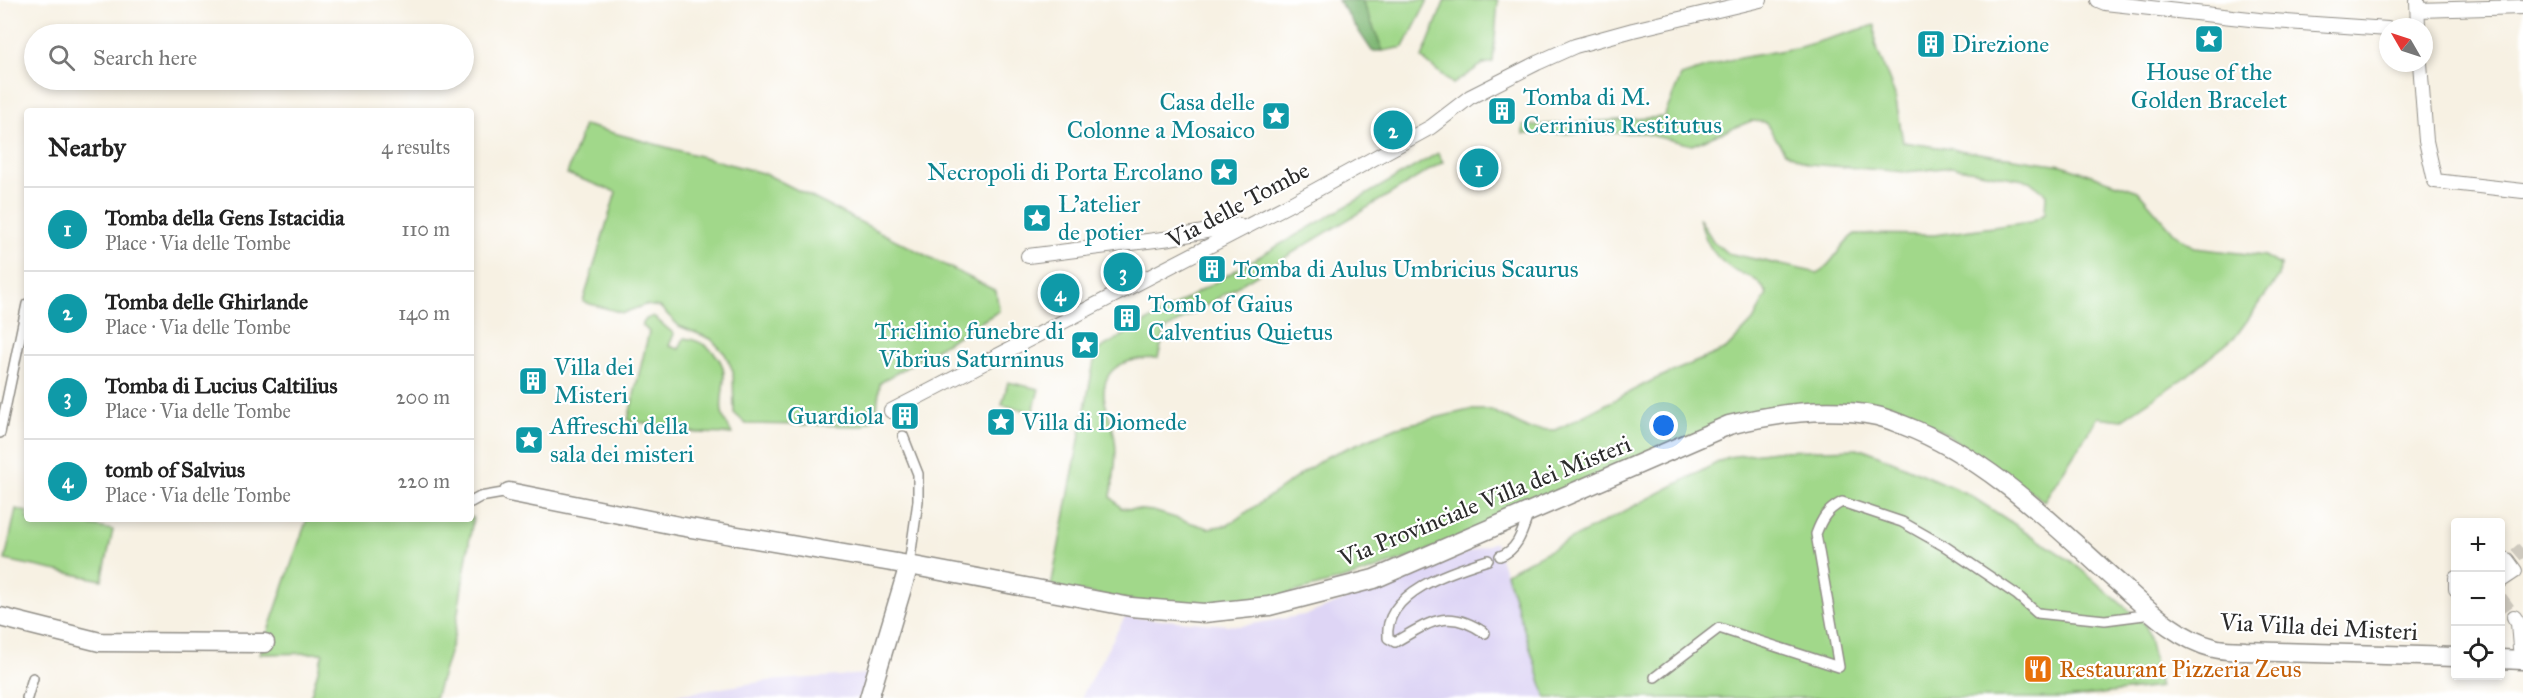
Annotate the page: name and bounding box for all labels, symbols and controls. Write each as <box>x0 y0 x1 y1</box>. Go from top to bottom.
north arrow <box>2379 18 2433 72</box>
place icon: House of the Golden Bracelet <box>2193 23 2225 55</box>
search box <box>24 24 474 90</box>
building icon: Direzione <box>1915 28 1947 60</box>
place label: Direzione <box>1952 29 2049 59</box>
icon: search <box>45 41 78 74</box>
text: Search here <box>93 44 197 71</box>
place label: House of the Golden Bracelet <box>2131 57 2288 115</box>
place label: Tomba di M. Cerrinius Restitutus <box>1523 82 1722 140</box>
place label: Casa delle Colonne a Mosaico <box>1067 87 1255 145</box>
building icon: Tomba di M. Cerrinius Restitutus <box>1486 95 1518 127</box>
place icon: Casa delle Colonne a Mosaico <box>1260 100 1292 132</box>
pin: 2 <box>1374 108 1412 152</box>
text: Nearby <box>48 131 126 163</box>
text: 4 results <box>381 135 450 159</box>
pin: 1 <box>1460 146 1498 190</box>
street label: Via delle Tombe <box>1161 155 1314 256</box>
place icon: Necropoli di Porta Ercolano <box>1208 156 1240 188</box>
place label: Necropoli di Porta Ercolano <box>927 157 1203 187</box>
place label: L’atelier de potier <box>1058 189 1144 247</box>
place icon: L’atelier de potier <box>1021 202 1053 234</box>
text: Tomba della Gens Istacidia <box>105 204 345 231</box>
text: 1 <box>64 217 71 241</box>
text: 110 m <box>402 217 450 241</box>
text: Place · Via delle Tombe <box>105 231 291 255</box>
pin: 3 <box>1104 250 1142 294</box>
building icon: Tomba di Aulus Umbricius Scaurus <box>1196 253 1228 285</box>
place label: Tomba di Aulus Umbricius Scaurus <box>1233 254 1578 284</box>
pin: 4 <box>1040 270 1080 316</box>
text: Tomba delle Ghirlande <box>105 288 308 315</box>
place label: Tomb of Gaius Calventius Quietus <box>1148 289 1333 347</box>
text: 2 <box>63 301 72 325</box>
text: 140 m <box>398 301 450 325</box>
building icon: Tomb of Gaius Calventius Quietus <box>1111 302 1143 334</box>
text: Place · Via delle Tombe <box>105 315 291 339</box>
place label: Triclinio funebre di Vibrius Saturninus <box>874 316 1064 374</box>
place icon: Triclinio funebre di Vibrius Saturninus <box>1069 329 1101 361</box>
place label: Villa dei Misteri <box>553 352 635 410</box>
building icon: Villa dei Misteri <box>517 365 549 397</box>
text: Tomba di Lucius Caltilius <box>105 372 338 399</box>
text: 3 <box>64 385 72 409</box>
text: 200 m <box>396 385 450 409</box>
text: Place · Via delle Tombe <box>105 399 291 423</box>
building icon: Guardiola <box>889 400 921 432</box>
place label: Guardiola <box>787 401 885 431</box>
place icon: Villa di Diomede <box>985 406 1017 438</box>
place label: Villa di Diomede <box>1021 407 1187 437</box>
place label: Affreschi della sala dei misteri <box>549 411 695 469</box>
your location <box>1649 411 1678 440</box>
place icon: Affreschi della sala dei misteri <box>513 424 545 456</box>
street label: Via Provinciale Villa dei Misteri <box>1334 428 1636 574</box>
text: tomb of Salvius <box>105 456 245 483</box>
text: 4 <box>62 469 73 493</box>
text: 220 m <box>398 469 450 493</box>
text: Place · Via delle Tombe <box>105 483 291 507</box>
map controls <box>2451 518 2505 680</box>
button: + <box>2451 518 2505 572</box>
button: − <box>2451 572 2505 626</box>
street label: Via Villa dei Misteri <box>2218 607 2419 647</box>
button: locate <box>2451 626 2505 680</box>
restaurant icon: Restaurant Pizzeria Zeus <box>2022 653 2054 685</box>
place label: Restaurant Pizzeria Zeus <box>2059 654 2302 684</box>

